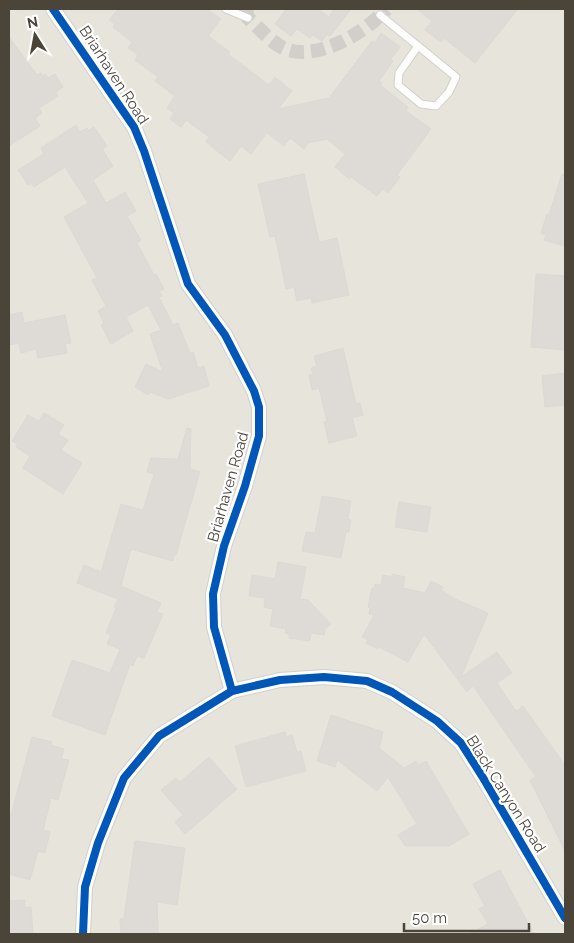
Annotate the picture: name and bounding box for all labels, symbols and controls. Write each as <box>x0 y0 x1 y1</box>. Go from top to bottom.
north arrow <box>10 10 60 60</box>
text: N <box>26 13 39 31</box>
street label: Briarhaven Road <box>75 22 153 128</box>
street label: Briarhaven Road <box>204 430 252 544</box>
street label: Black Canyon Road <box>463 732 549 856</box>
scale bar <box>404 900 529 932</box>
text: 50 m <box>412 909 447 927</box>

